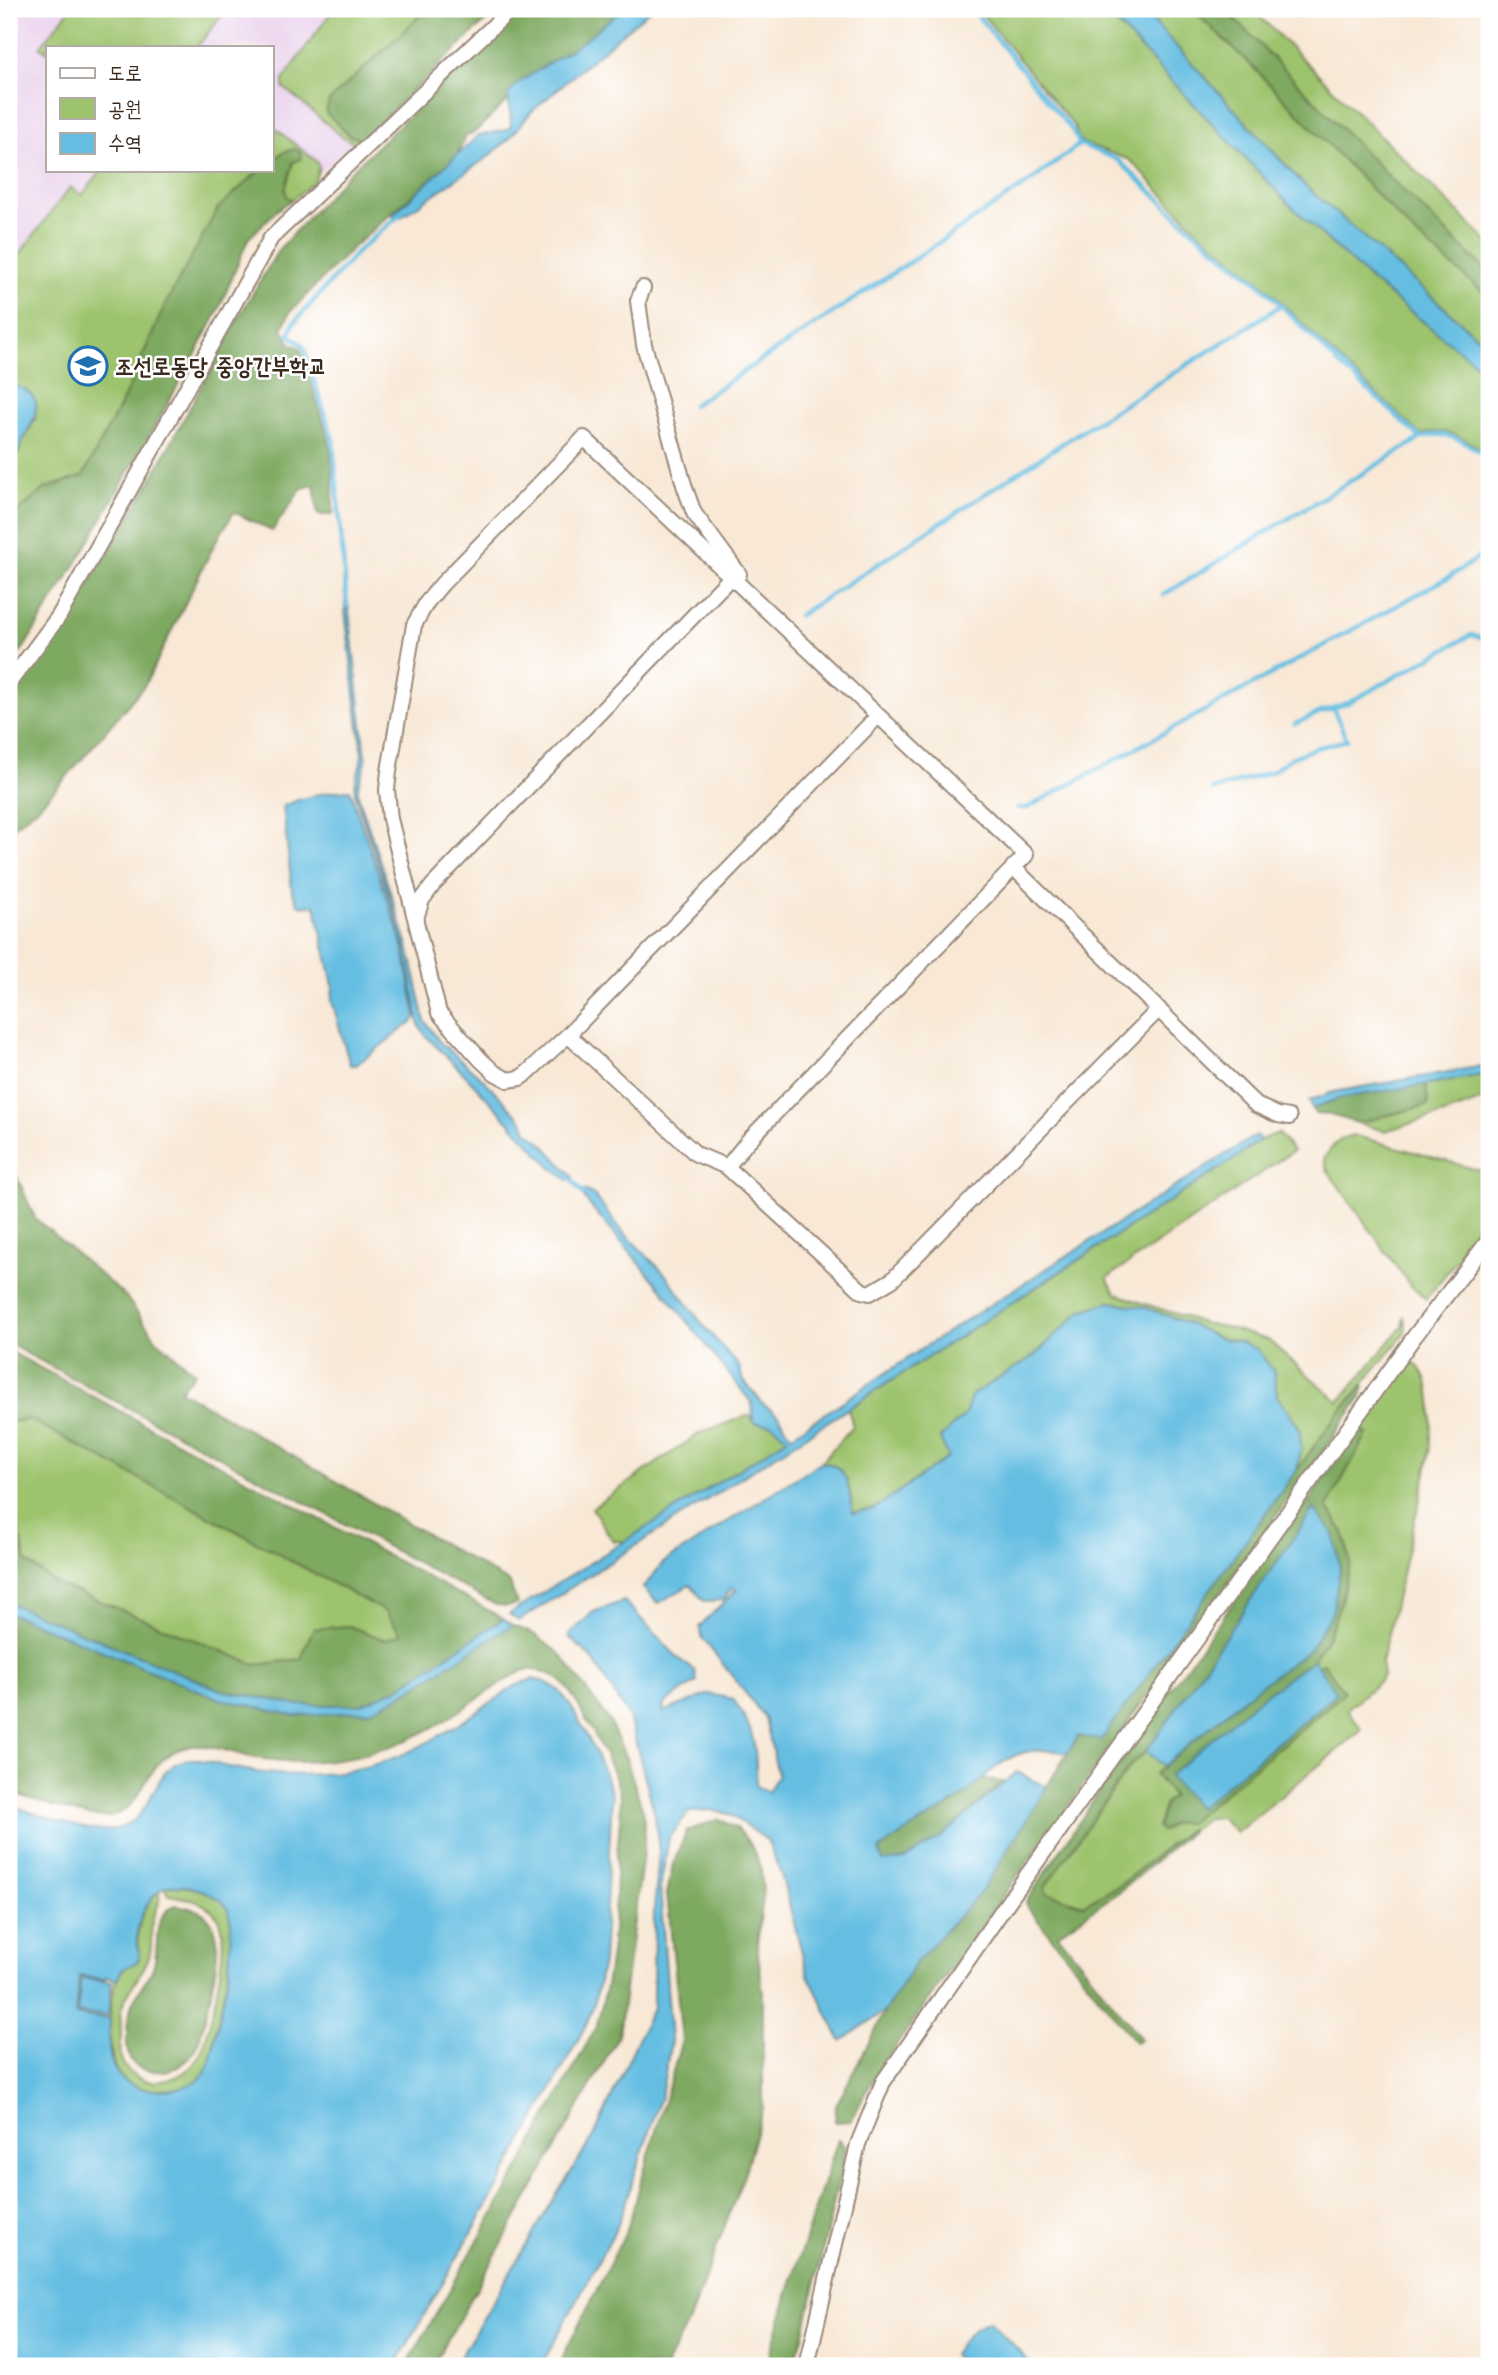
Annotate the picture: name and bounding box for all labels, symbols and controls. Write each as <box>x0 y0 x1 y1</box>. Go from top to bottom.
legend <box>46 46 273 172</box>
text: 도로 <box>108 61 142 85</box>
text: 공원 <box>108 97 142 121</box>
text: 수역 <box>108 131 142 155</box>
school or university icon: 조선로동당 중앙간부학교 <box>67 345 109 387</box>
place label: 조선로동당 중앙간부학교 <box>115 353 327 380</box>

